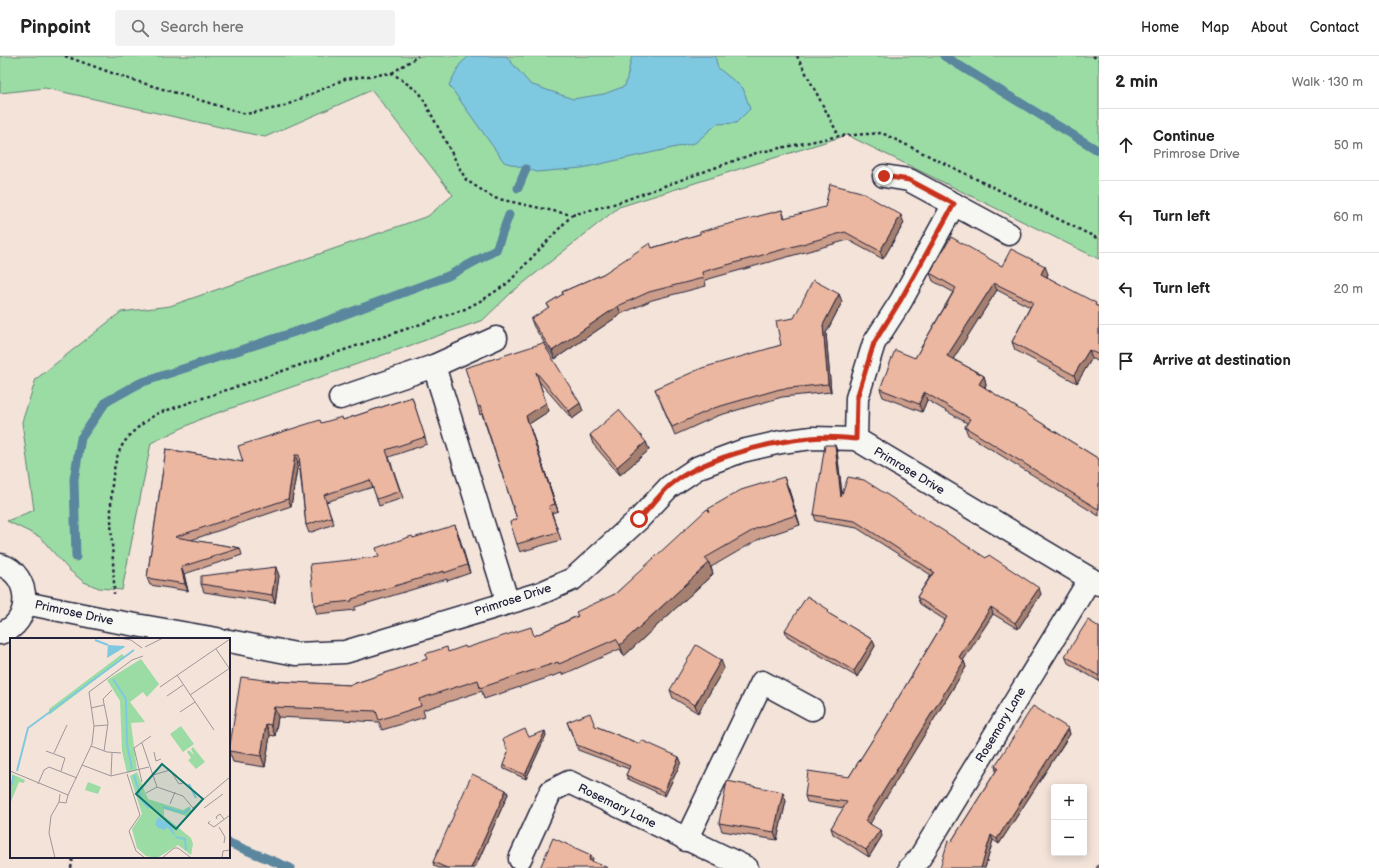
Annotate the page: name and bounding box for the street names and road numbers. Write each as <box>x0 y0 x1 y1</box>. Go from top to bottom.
street label: Primrose Drive <box>871 444 947 498</box>
street label: Primrose Drive <box>473 581 553 619</box>
street label: Primrose Drive <box>33 597 115 629</box>
street label: Rosemary Lane <box>973 685 1029 765</box>
street label: Rosemary Lane <box>575 781 659 831</box>

